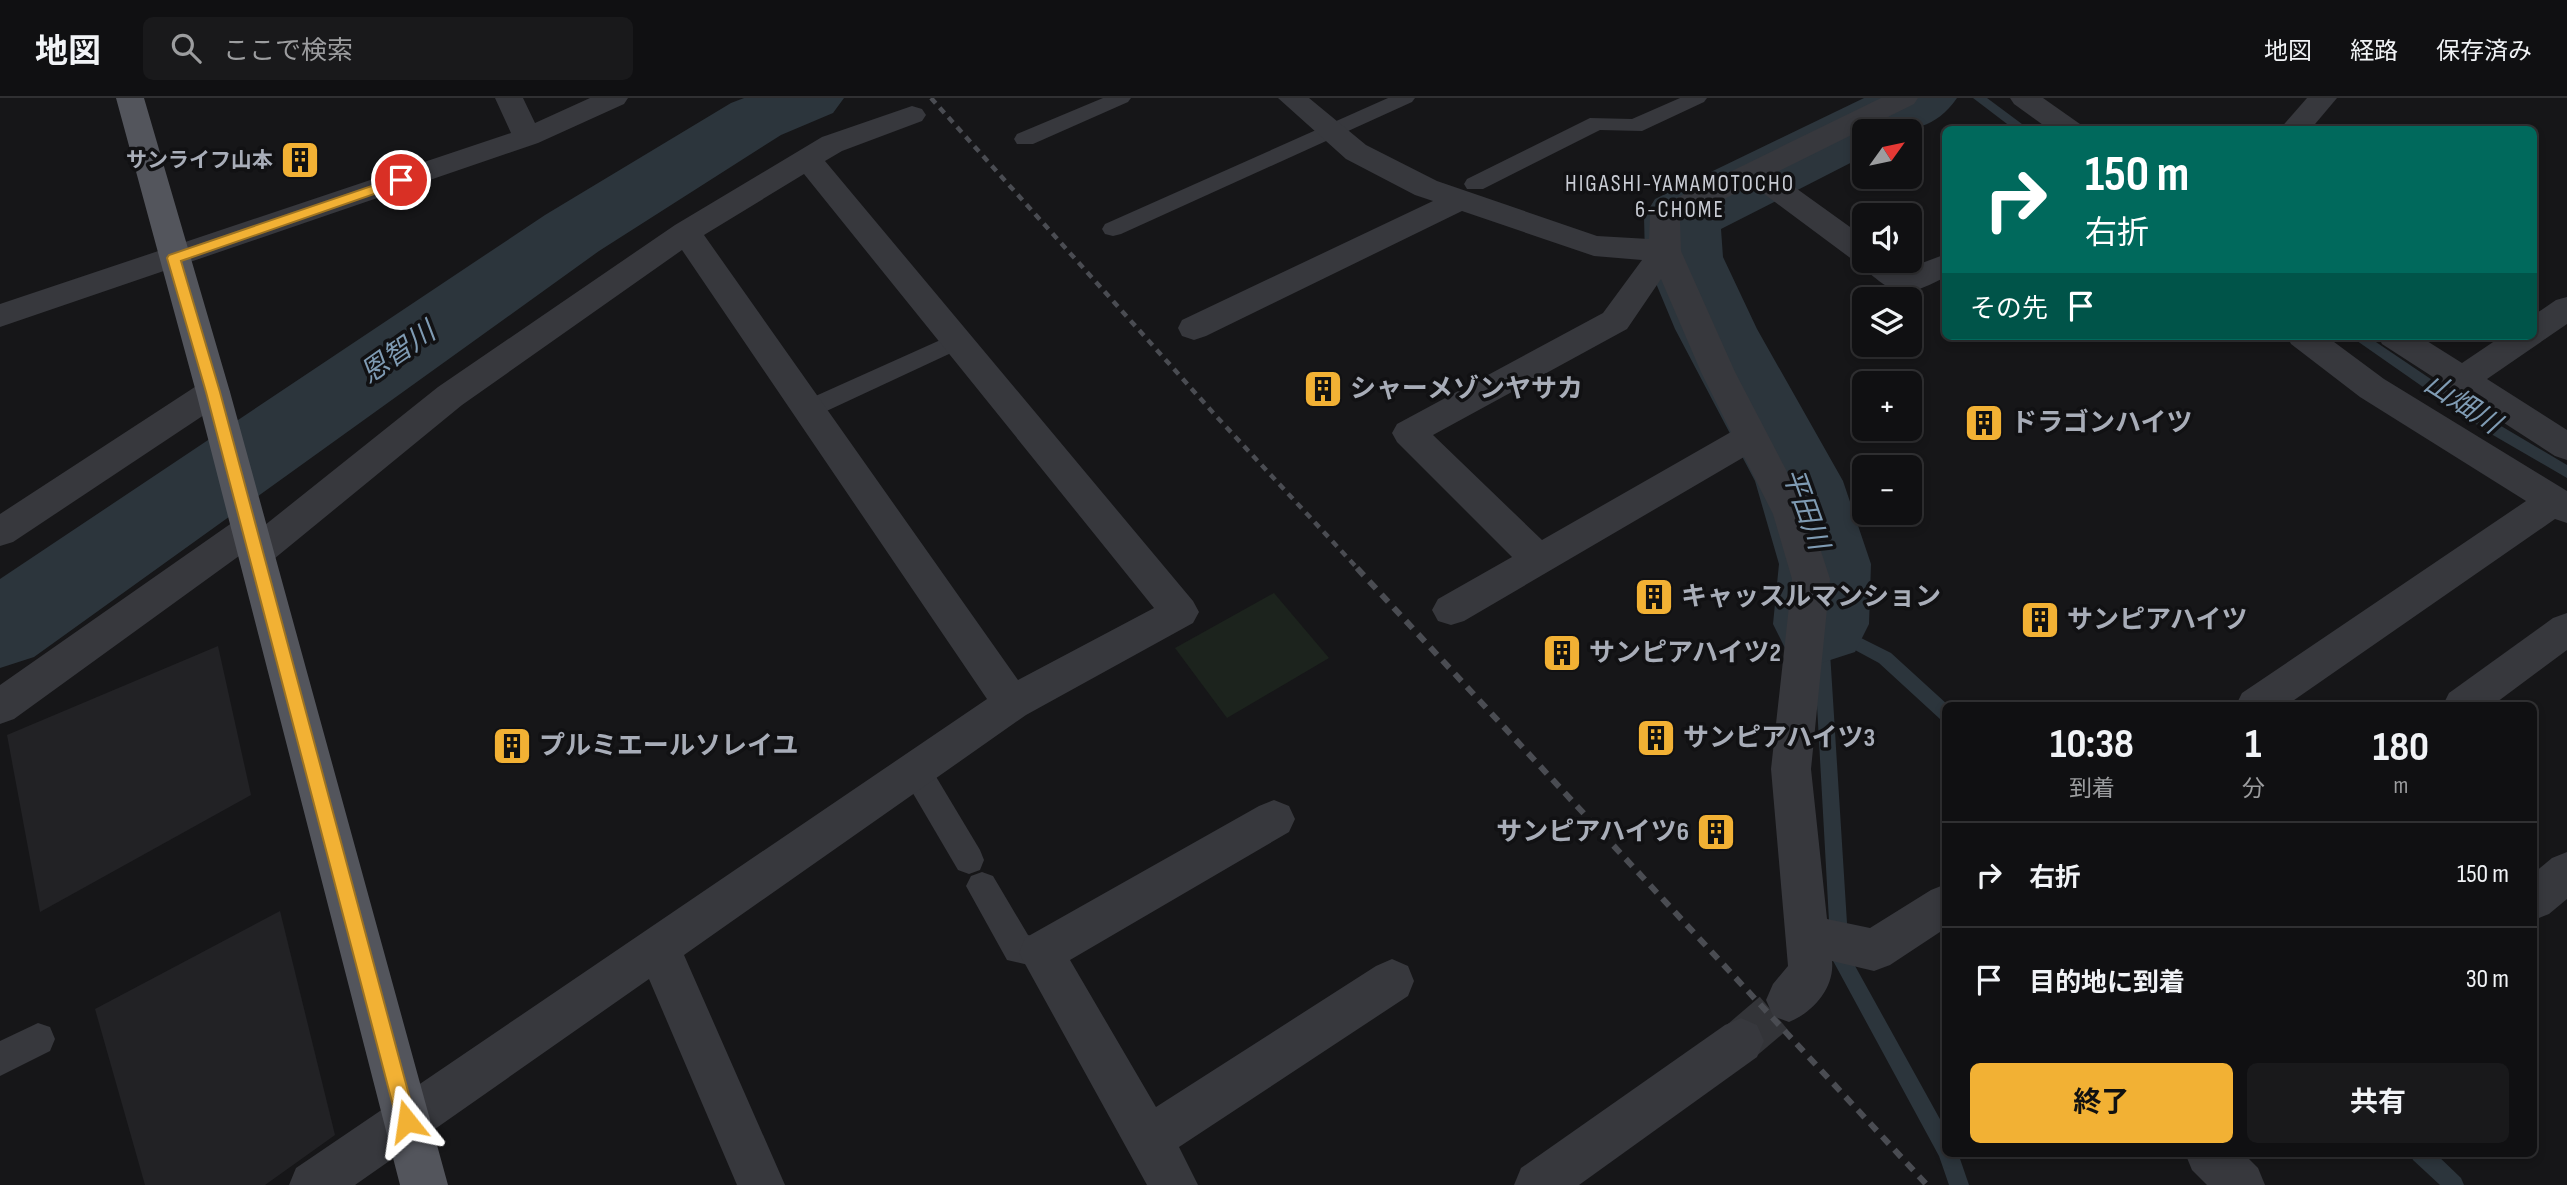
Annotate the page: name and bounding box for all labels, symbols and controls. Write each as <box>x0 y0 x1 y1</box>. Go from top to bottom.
search box <box>143 17 633 80</box>
icon: search <box>167 29 205 67</box>
text: 地図 <box>35 32 101 72</box>
text: ここで検索 <box>223 36 353 67</box>
text: 地図 <box>2264 37 2312 66</box>
text: 経路 <box>2350 37 2398 66</box>
text: 保存済み <box>2436 37 2532 66</box>
north arrow <box>1852 119 1922 189</box>
map controls <box>1852 119 1922 525</box>
building icon: サンライフ山本 <box>279 139 321 181</box>
text: 150 m <box>2085 146 2189 205</box>
place label: サンライフ山本 <box>126 148 273 173</box>
pin <box>371 150 431 210</box>
icon: right <box>1970 154 2061 245</box>
icon: arrive <box>382 161 420 199</box>
district label: HIGASHI-YAMAMOTOCHO 6-CHOME <box>1565 170 1795 224</box>
button: sound <box>1852 203 1922 273</box>
text: 右折 <box>2085 214 2149 253</box>
button: layers <box>1852 287 1922 357</box>
icon: arrive <box>2062 287 2100 325</box>
text: その先 <box>1970 294 2048 325</box>
water label: 恩智川 <box>354 314 444 391</box>
water label: 山畑川 <box>2418 367 2509 442</box>
building icon: シャーメゾンヤサカ <box>1302 368 1344 410</box>
button: + <box>1852 371 1922 441</box>
place label: シャーメゾンヤサカ <box>1350 374 1583 405</box>
building icon: ドラゴンハイツ <box>1963 402 2005 444</box>
place label: ドラゴンハイツ <box>2011 408 2192 439</box>
button: − <box>1852 455 1922 525</box>
water label: 平田川 <box>1775 464 1836 557</box>
building icon: キャッスルマンション <box>1633 576 1675 618</box>
place label: キャッスルマンション <box>1681 582 1941 613</box>
building icon: サンピアハイツ <box>2019 599 2061 641</box>
place label: サンピアハイツ <box>2067 605 2247 636</box>
building icon: サンピアハイツ2 <box>1541 632 1583 674</box>
place label: サンピアハイツ2 <box>1589 638 1781 669</box>
building icon: サンピアハイツ3 <box>1635 717 1677 759</box>
text: 10:38 <box>2050 719 2134 770</box>
text: 1 <box>2245 719 2262 770</box>
text: 180 <box>2373 722 2429 773</box>
place label: サンピアハイツ3 <box>1683 723 1875 754</box>
building icon: プルミエールソレイユ <box>491 725 533 767</box>
place label: プルミエールソレイユ <box>539 731 798 762</box>
text: m <box>2394 772 2408 800</box>
text: 到着 <box>2069 775 2115 803</box>
text: 分 <box>2242 775 2265 803</box>
building icon: サンピアハイツ6 <box>1695 811 1737 853</box>
place label: サンピアハイツ6 <box>1496 817 1689 848</box>
icon: right <box>1970 856 2008 894</box>
text: 150 m <box>2457 859 2509 890</box>
text: 右折 <box>2029 863 2081 894</box>
icon: arrive <box>1970 961 2008 999</box>
text: 30 m <box>2466 964 2509 995</box>
text: 目的地に到着 <box>2029 968 2185 999</box>
button: 終了 <box>1970 1063 2233 1143</box>
button: 共有 <box>2247 1063 2509 1143</box>
position arrow <box>370 1084 444 1158</box>

